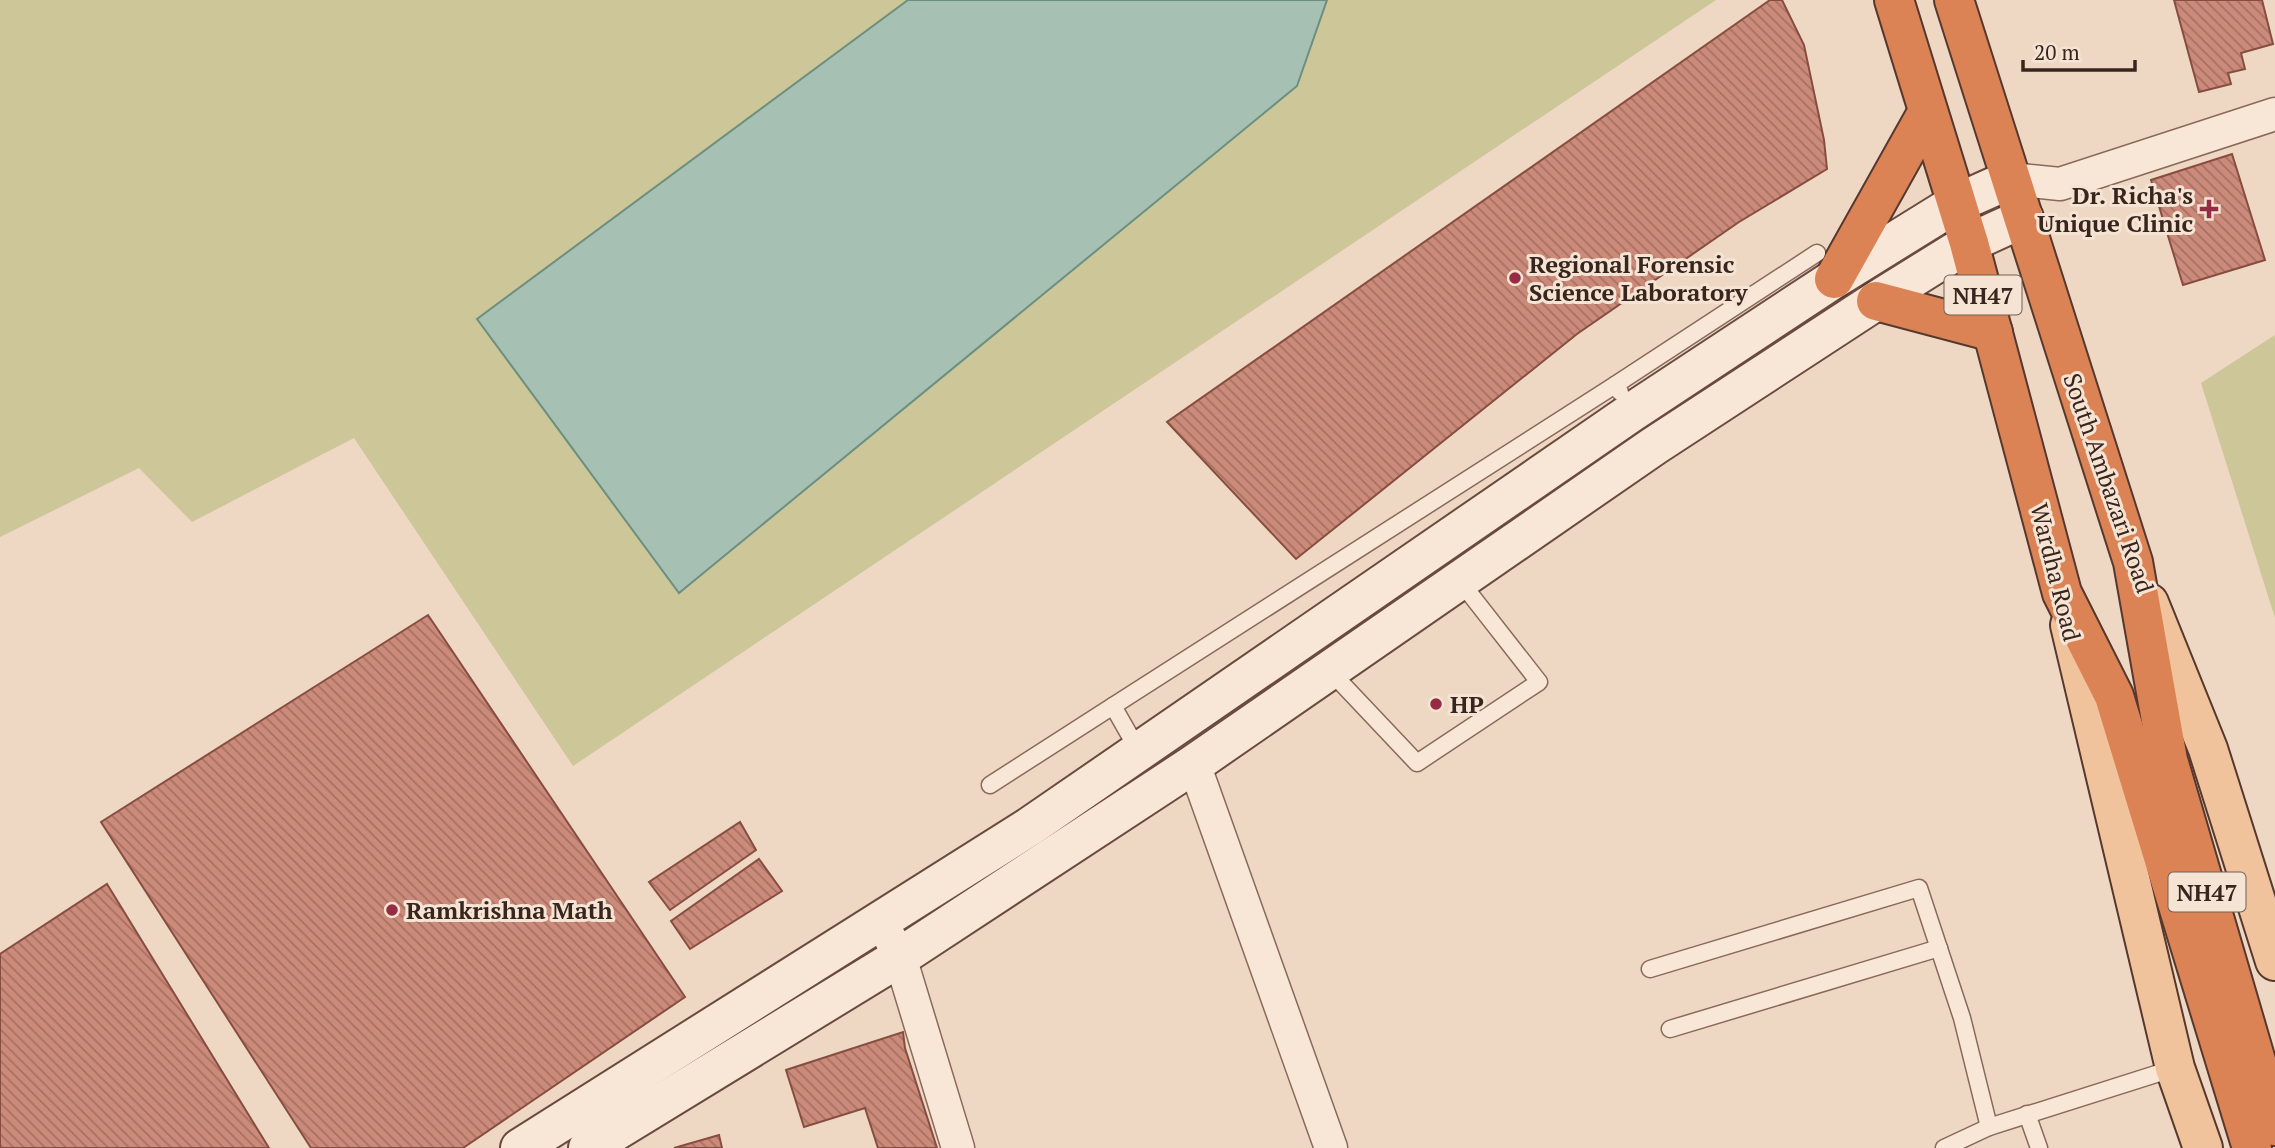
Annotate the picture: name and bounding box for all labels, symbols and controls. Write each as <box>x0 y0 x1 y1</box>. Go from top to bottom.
scale bar <box>2023 28 2135 72</box>
text: 20 m <box>2034 38 2080 66</box>
place label: Dr. Richa's Unique Clinic <box>2037 179 2193 239</box>
marker: Dr. Richa's Unique Clinic <box>2199 199 2219 219</box>
place label: Regional Forensic Science Laboratory <box>1529 248 1749 308</box>
marker: Regional Forensic Science Laboratory <box>1507 270 1523 286</box>
road number: NH47 <box>1944 276 2022 314</box>
street label: South Ambazari Road <box>2056 369 2162 597</box>
street label: Wardha Road <box>2023 500 2089 644</box>
place label: HP <box>1450 688 1484 720</box>
marker: HP <box>1428 696 1444 712</box>
road number: NH47 <box>2168 872 2246 912</box>
place label: Ramkrishna Math <box>406 894 613 926</box>
marker: Ramkrishna Math <box>384 902 400 918</box>

